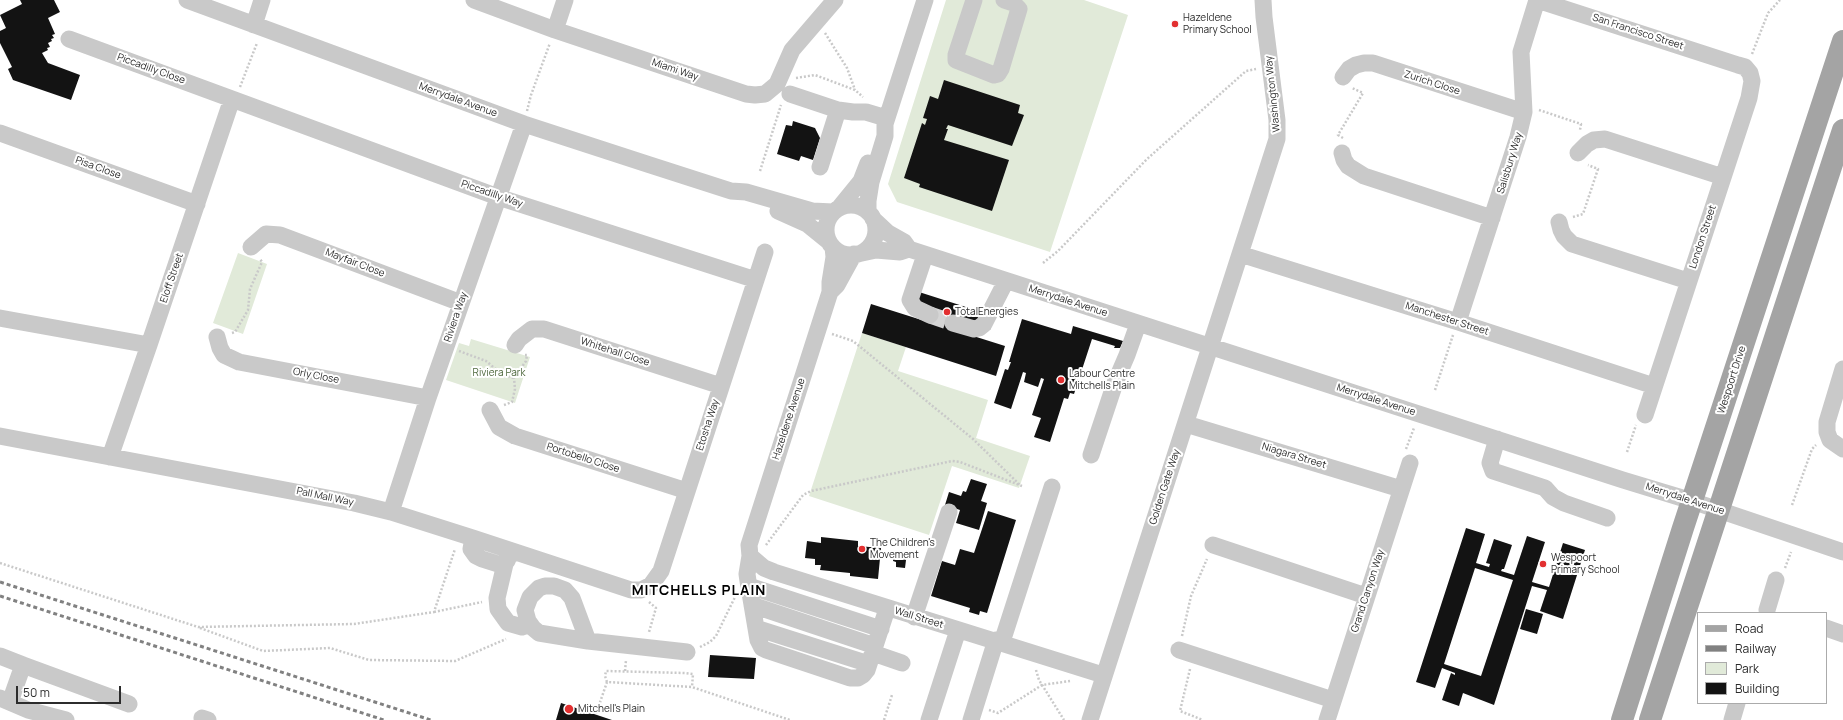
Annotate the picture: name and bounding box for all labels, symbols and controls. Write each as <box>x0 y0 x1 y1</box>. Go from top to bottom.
place label: Hazeldene Primary School <box>1183 12 1252 36</box>
street label: San Francisco Street <box>1591 12 1685 52</box>
marker: Hazeldene Primary School <box>1170 19 1180 29</box>
street label: Piccadilly Close <box>115 51 187 87</box>
street label: Washington Way <box>1263 55 1283 133</box>
street label: Miami Way <box>650 56 700 84</box>
street label: Zurich Close <box>1403 68 1461 98</box>
street label: Merrydale Avenue <box>417 80 499 120</box>
street label: Salisbury Way <box>1495 131 1525 195</box>
street label: Pisa Close <box>74 154 122 182</box>
street label: Piccadilly Way <box>460 178 524 210</box>
street label: London Street <box>1687 204 1719 270</box>
street label: Mayfair Close <box>324 246 386 280</box>
street label: Eloff Street <box>158 251 186 305</box>
street label: Merrydale Avenue <box>1027 283 1109 319</box>
street label: Riviera Way <box>442 290 470 344</box>
street label: Manchester Street <box>1404 300 1490 338</box>
place label: TotalEnergies <box>955 306 1018 318</box>
marker: TotalEnergies <box>942 307 952 317</box>
street label: Whitehall Close <box>579 335 651 369</box>
street label: Wespoort Drive <box>1715 345 1749 415</box>
street label: Orly Close <box>292 366 340 386</box>
park label: Riviera Park <box>473 367 525 379</box>
place label: Labour Centre Mitchells Plain <box>1069 368 1135 392</box>
marker: Labour Centre Mitchells Plain <box>1056 375 1066 385</box>
street label: Hazeldene Avenue <box>770 377 808 461</box>
street label: Merrydale Avenue <box>1335 382 1417 418</box>
street label: Etosha Way <box>694 398 722 452</box>
street label: Portobello Close <box>545 441 621 475</box>
street label: Niagara Street <box>1260 441 1328 471</box>
street label: Golden Gate Way <box>1147 448 1183 526</box>
street label: Merrydale Avenue <box>1644 481 1726 517</box>
street label: Pall Mall Way <box>295 485 355 509</box>
place label: The Children's Movement <box>870 537 935 560</box>
marker: The Children's Movement <box>857 544 867 554</box>
street label: Grand Canyon Way <box>1349 548 1387 634</box>
place label: Wespoort Primary School <box>1551 552 1620 576</box>
marker: Wespoort Primary School <box>1538 559 1548 569</box>
district label: MITCHELLS PLAIN <box>632 583 766 599</box>
street label: Wall Street <box>893 605 945 631</box>
legend <box>1697 612 1827 704</box>
text: Road <box>1735 620 1763 637</box>
text: Railway <box>1735 640 1776 657</box>
text: Park <box>1735 660 1759 677</box>
scale bar <box>18 678 123 704</box>
text: Building <box>1735 680 1779 697</box>
text: 50 m <box>23 684 50 701</box>
marker: Mitchell's Plain <box>563 703 575 715</box>
place label: Mitchell's Plain <box>578 703 645 715</box>

